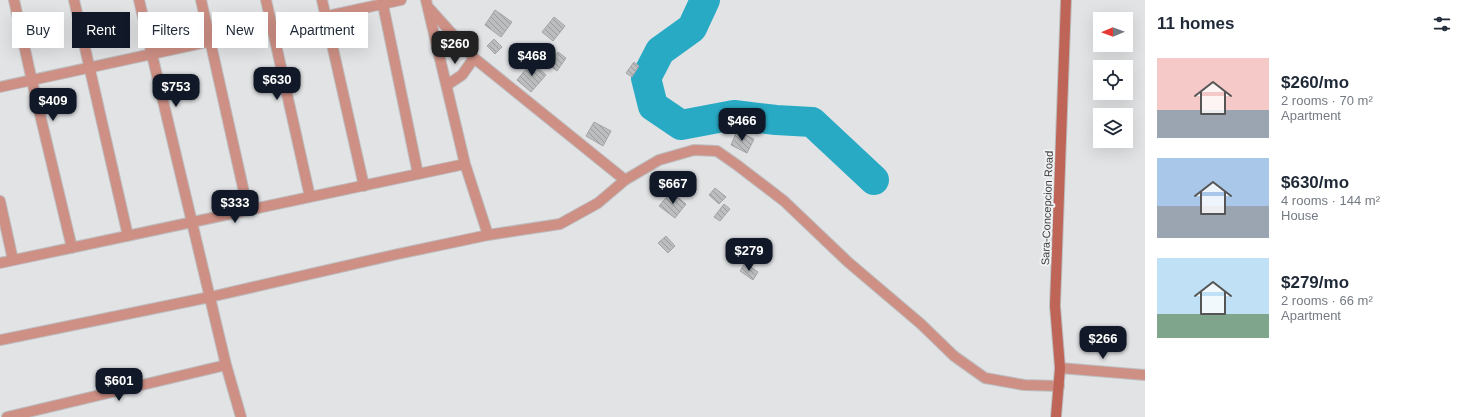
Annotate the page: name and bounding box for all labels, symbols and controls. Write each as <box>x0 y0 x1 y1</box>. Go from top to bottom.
chip: Buy <box>12 12 64 48</box>
chip: Rent <box>72 12 130 48</box>
chip: Filters <box>138 12 204 48</box>
chip: New <box>212 12 268 48</box>
chip: Apartment <box>276 12 368 48</box>
north arrow <box>1093 12 1133 52</box>
map controls <box>1093 12 1133 148</box>
icon: filters <box>1431 13 1453 35</box>
text: 11 homes <box>1157 14 1235 33</box>
pin: $260 <box>431 31 479 65</box>
text: $260 <box>441 36 469 51</box>
pin: $468 <box>508 43 556 77</box>
text: $468 <box>518 48 546 63</box>
button: locate <box>1093 60 1133 100</box>
pin: $630 <box>253 67 301 101</box>
text: $630 <box>263 72 291 87</box>
text: $260/mo <box>1281 73 1349 92</box>
pin: $753 <box>152 74 200 108</box>
icon: home <box>1189 74 1237 122</box>
text: $753 <box>162 79 190 94</box>
pin: $409 <box>29 88 77 122</box>
text: $409 <box>39 93 67 108</box>
text: 2 rooms · 70 m² <box>1281 93 1373 108</box>
pin: $466 <box>718 108 766 142</box>
button: layers <box>1093 108 1133 148</box>
text: Apartment <box>1281 108 1341 123</box>
text: $466 <box>728 113 756 128</box>
street label: Sara-Concepcion Road <box>1039 151 1055 265</box>
pin: $667 <box>649 171 697 205</box>
text: $630/mo <box>1281 173 1349 192</box>
icon: home <box>1189 174 1237 222</box>
text: $667 <box>659 176 687 191</box>
pin: $333 <box>211 190 259 224</box>
text: 4 rooms · 144 m² <box>1281 193 1380 208</box>
text: $333 <box>221 195 249 210</box>
text: House <box>1281 208 1319 223</box>
pin: $279 <box>725 238 773 272</box>
text: $279 <box>735 243 763 258</box>
text: $279/mo <box>1281 273 1349 292</box>
icon: home <box>1189 274 1237 322</box>
text: 2 rooms · 66 m² <box>1281 293 1373 308</box>
text: Apartment <box>1281 308 1341 323</box>
pin: $266 <box>1079 326 1127 360</box>
text: $266 <box>1089 331 1117 346</box>
pin: $601 <box>95 368 143 402</box>
text: $601 <box>105 373 133 388</box>

